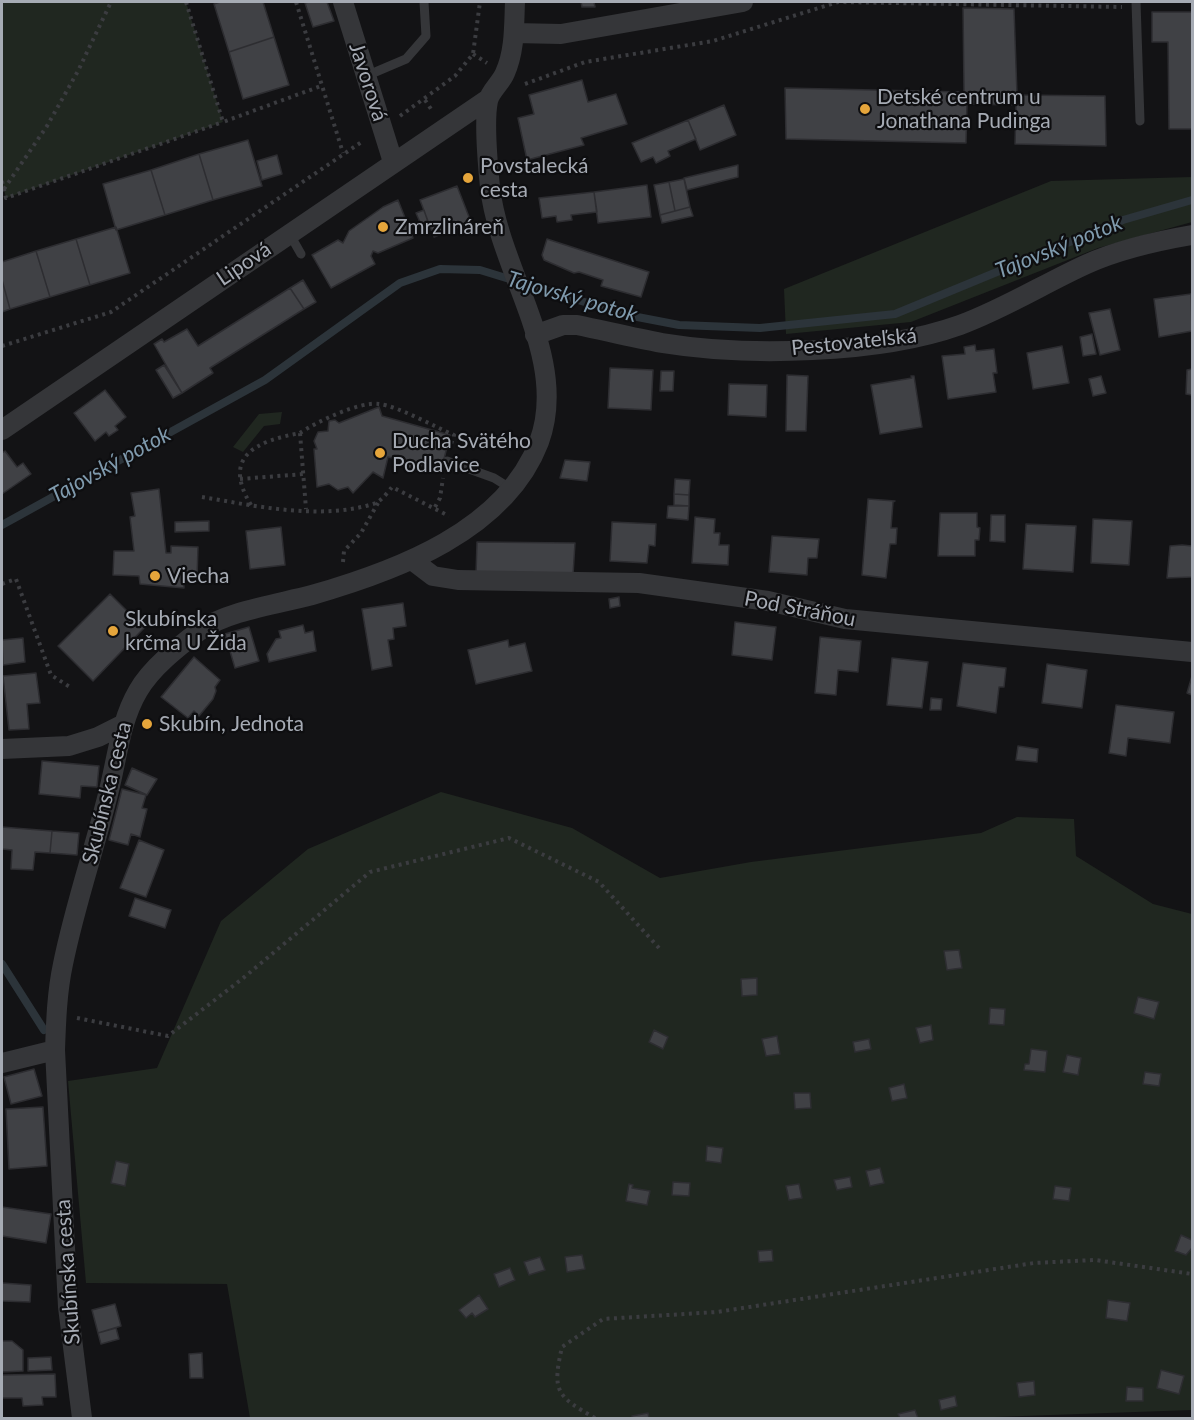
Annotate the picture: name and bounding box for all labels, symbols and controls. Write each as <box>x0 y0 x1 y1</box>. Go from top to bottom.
street label: Javorová <box>344 40 392 124</box>
place label: Detské centrum u Jonathana Pudinga <box>877 84 1051 134</box>
marker: Detské centrum u Jonathana Pudinga <box>858 102 872 116</box>
place label: Povstalecká cesta <box>480 153 589 203</box>
marker: Povstalecká cesta <box>461 171 475 185</box>
water label: Tajovský potok <box>992 210 1126 284</box>
place label: Zmrzlináreň <box>395 214 504 240</box>
marker: Zmrzlináreň <box>376 220 390 234</box>
street label: Lipová <box>212 237 276 291</box>
water label: Tajovský potok <box>504 266 640 328</box>
street label: Pestovateľská <box>790 323 918 361</box>
water label: Tajovský potok <box>45 421 175 509</box>
place label: Ducha Svätého Podlavice <box>392 428 531 478</box>
marker: Ducha Svätého Podlavice <box>373 446 387 460</box>
place label: Viecha <box>167 563 230 589</box>
marker: Viecha <box>148 569 162 583</box>
street label: Pod Stráňou <box>742 586 858 632</box>
place label: Skubínska krčma U Žida <box>125 606 247 656</box>
marker: Skubínska krčma U Žida <box>106 624 120 638</box>
place label: Skubín, Jednota <box>159 711 304 737</box>
marker: Skubín, Jednota <box>140 717 154 731</box>
street label: Skubínska cesta <box>77 719 137 867</box>
street label: Skubínska cesta <box>50 1198 86 1346</box>

